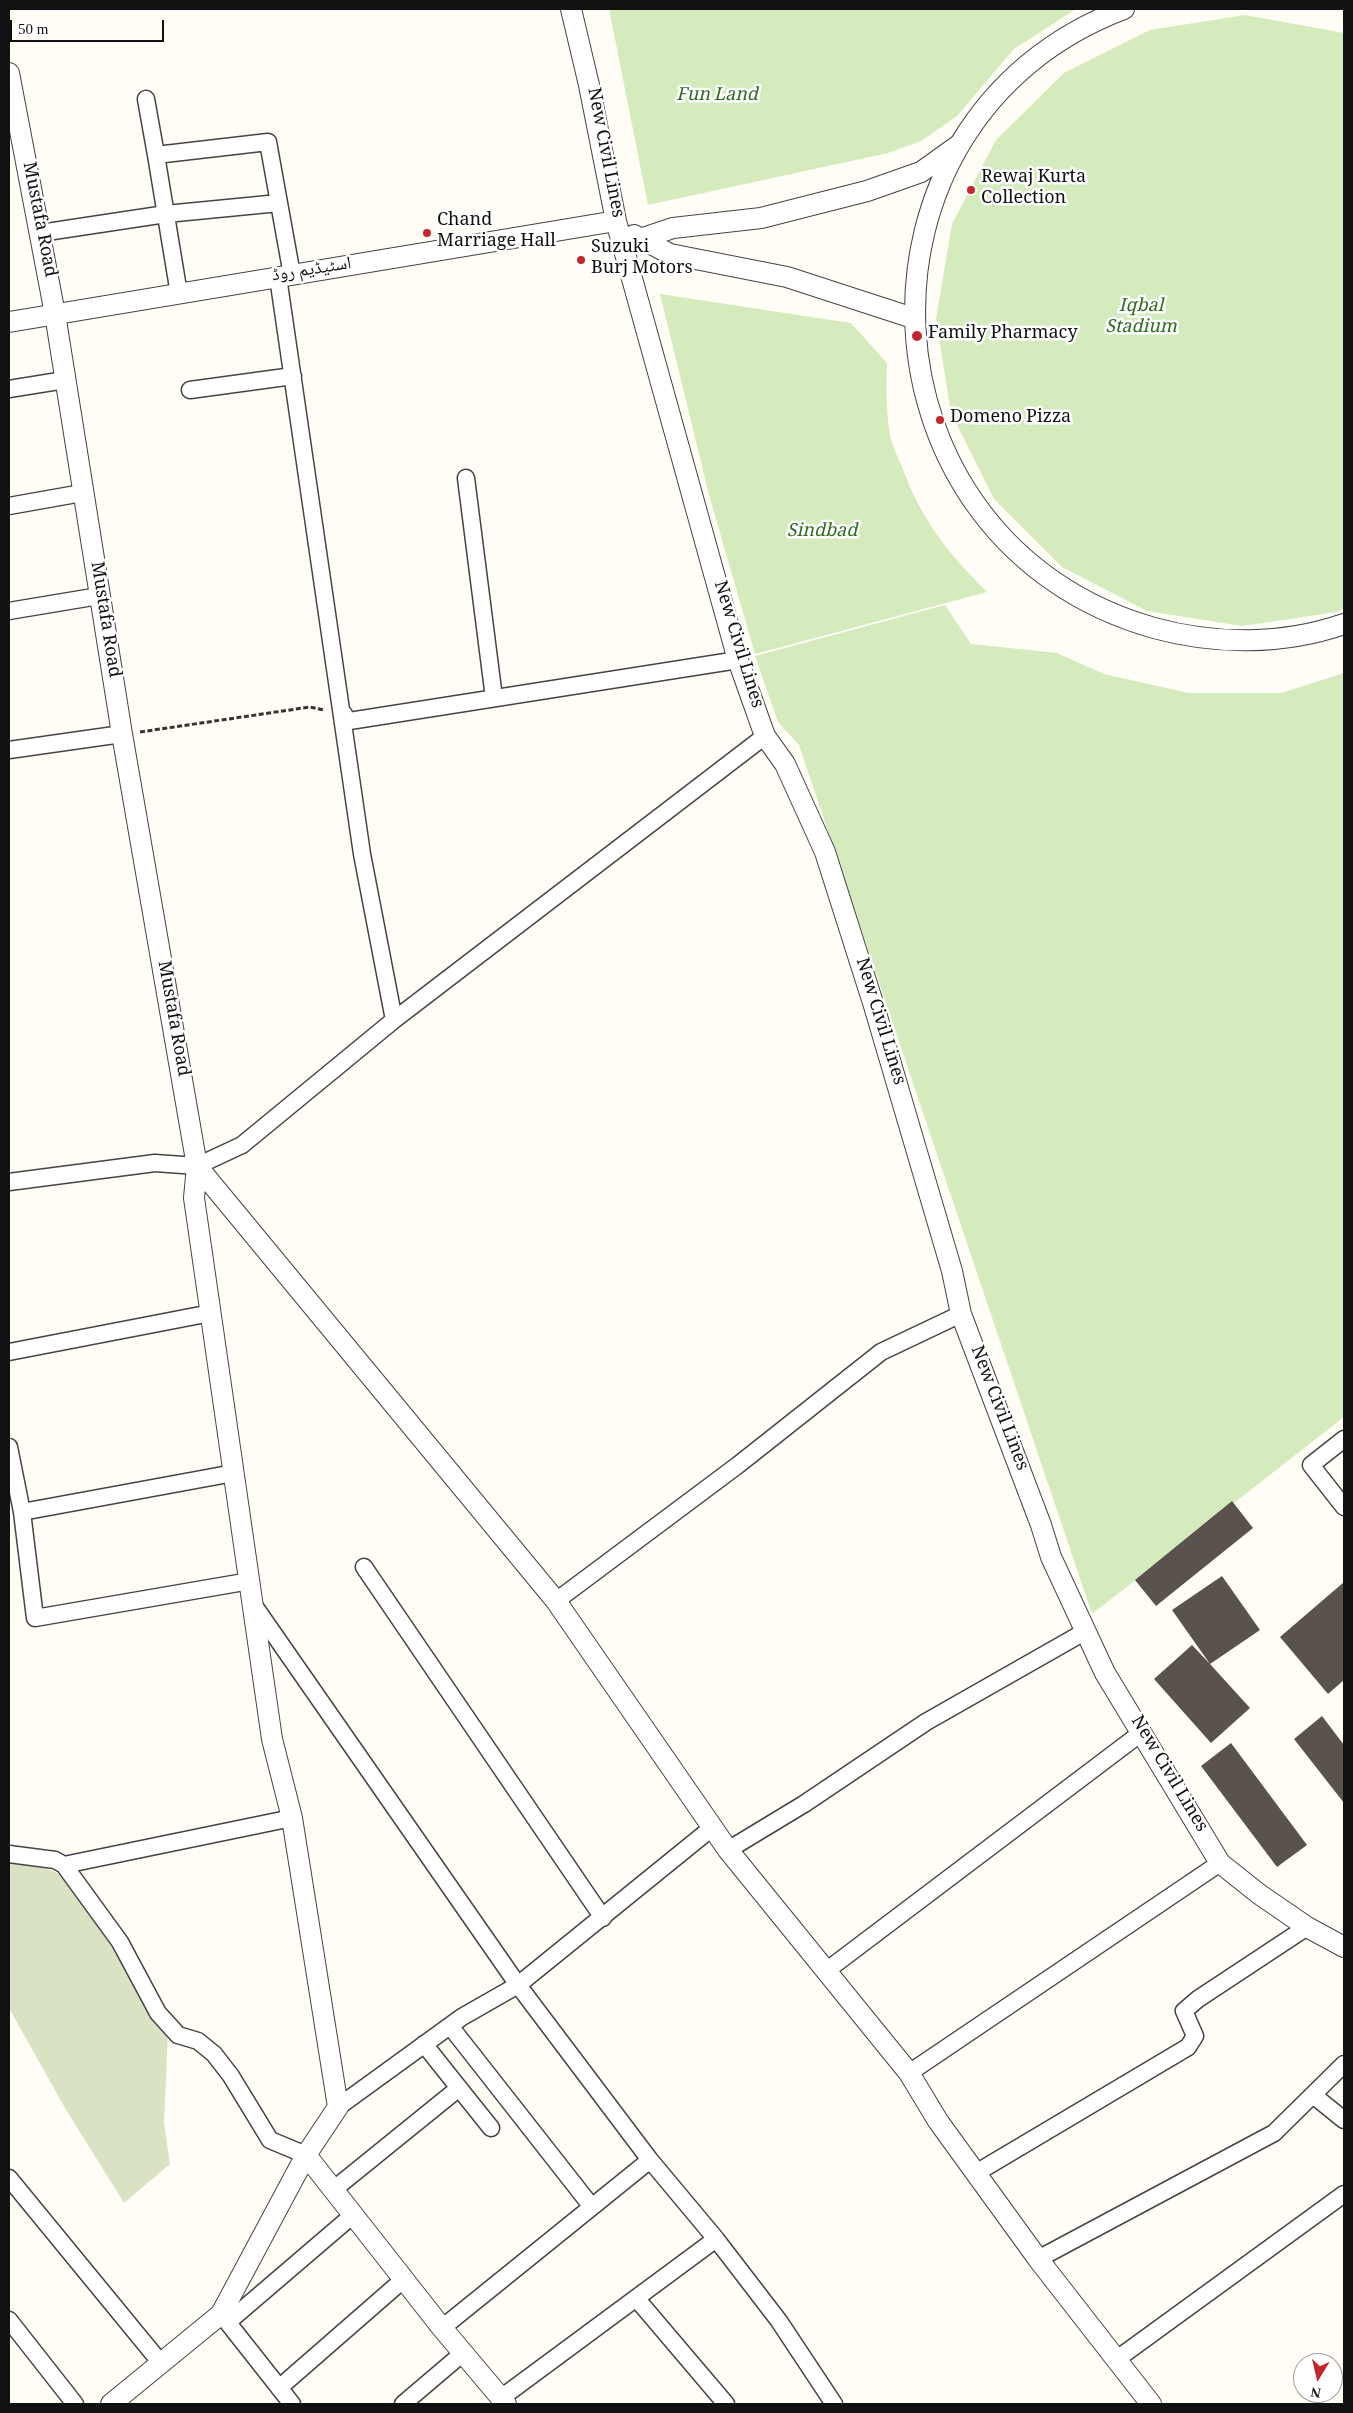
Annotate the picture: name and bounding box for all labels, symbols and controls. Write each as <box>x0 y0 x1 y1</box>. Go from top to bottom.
scale bar <box>12 10 166 42</box>
text: 50 m <box>18 21 48 37</box>
street label: New Civil Lines <box>580 86 626 220</box>
park label: Fun Land <box>676 87 758 109</box>
street label: Mustafa Road <box>15 160 59 280</box>
place label: Rewaj Kurta Collection <box>981 169 1086 212</box>
marker: Rewaj Kurta Collection <box>965 184 977 196</box>
place label: Chand Marriage Hall <box>437 212 556 254</box>
marker: Chand Marriage Hall <box>421 227 433 239</box>
place label: Suzuki Burj Motors <box>591 239 693 282</box>
marker: Suzuki Burj Motors <box>575 254 587 266</box>
street label: اسٹیڈیم روڈ <box>271 255 353 289</box>
park label: Iqbal Stadium <box>1105 298 1177 340</box>
place label: Family Pharmacy <box>928 325 1078 347</box>
marker: Family Pharmacy <box>910 329 924 343</box>
place label: Domeno Pizza <box>950 409 1071 431</box>
marker: Domeno Pizza <box>934 414 946 426</box>
park label: Sindbad <box>787 523 857 545</box>
street label: Mustafa Road <box>83 561 123 679</box>
street label: New Civil Lines <box>706 579 766 711</box>
street label: New Civil Lines <box>848 956 908 1088</box>
street label: Mustafa Road <box>150 959 192 1079</box>
street label: New Civil Lines <box>963 1344 1031 1474</box>
street label: New Civil Lines <box>1124 1713 1210 1837</box>
north arrow <box>1293 2353 1343 2403</box>
text: N <box>1310 2384 1322 2401</box>

